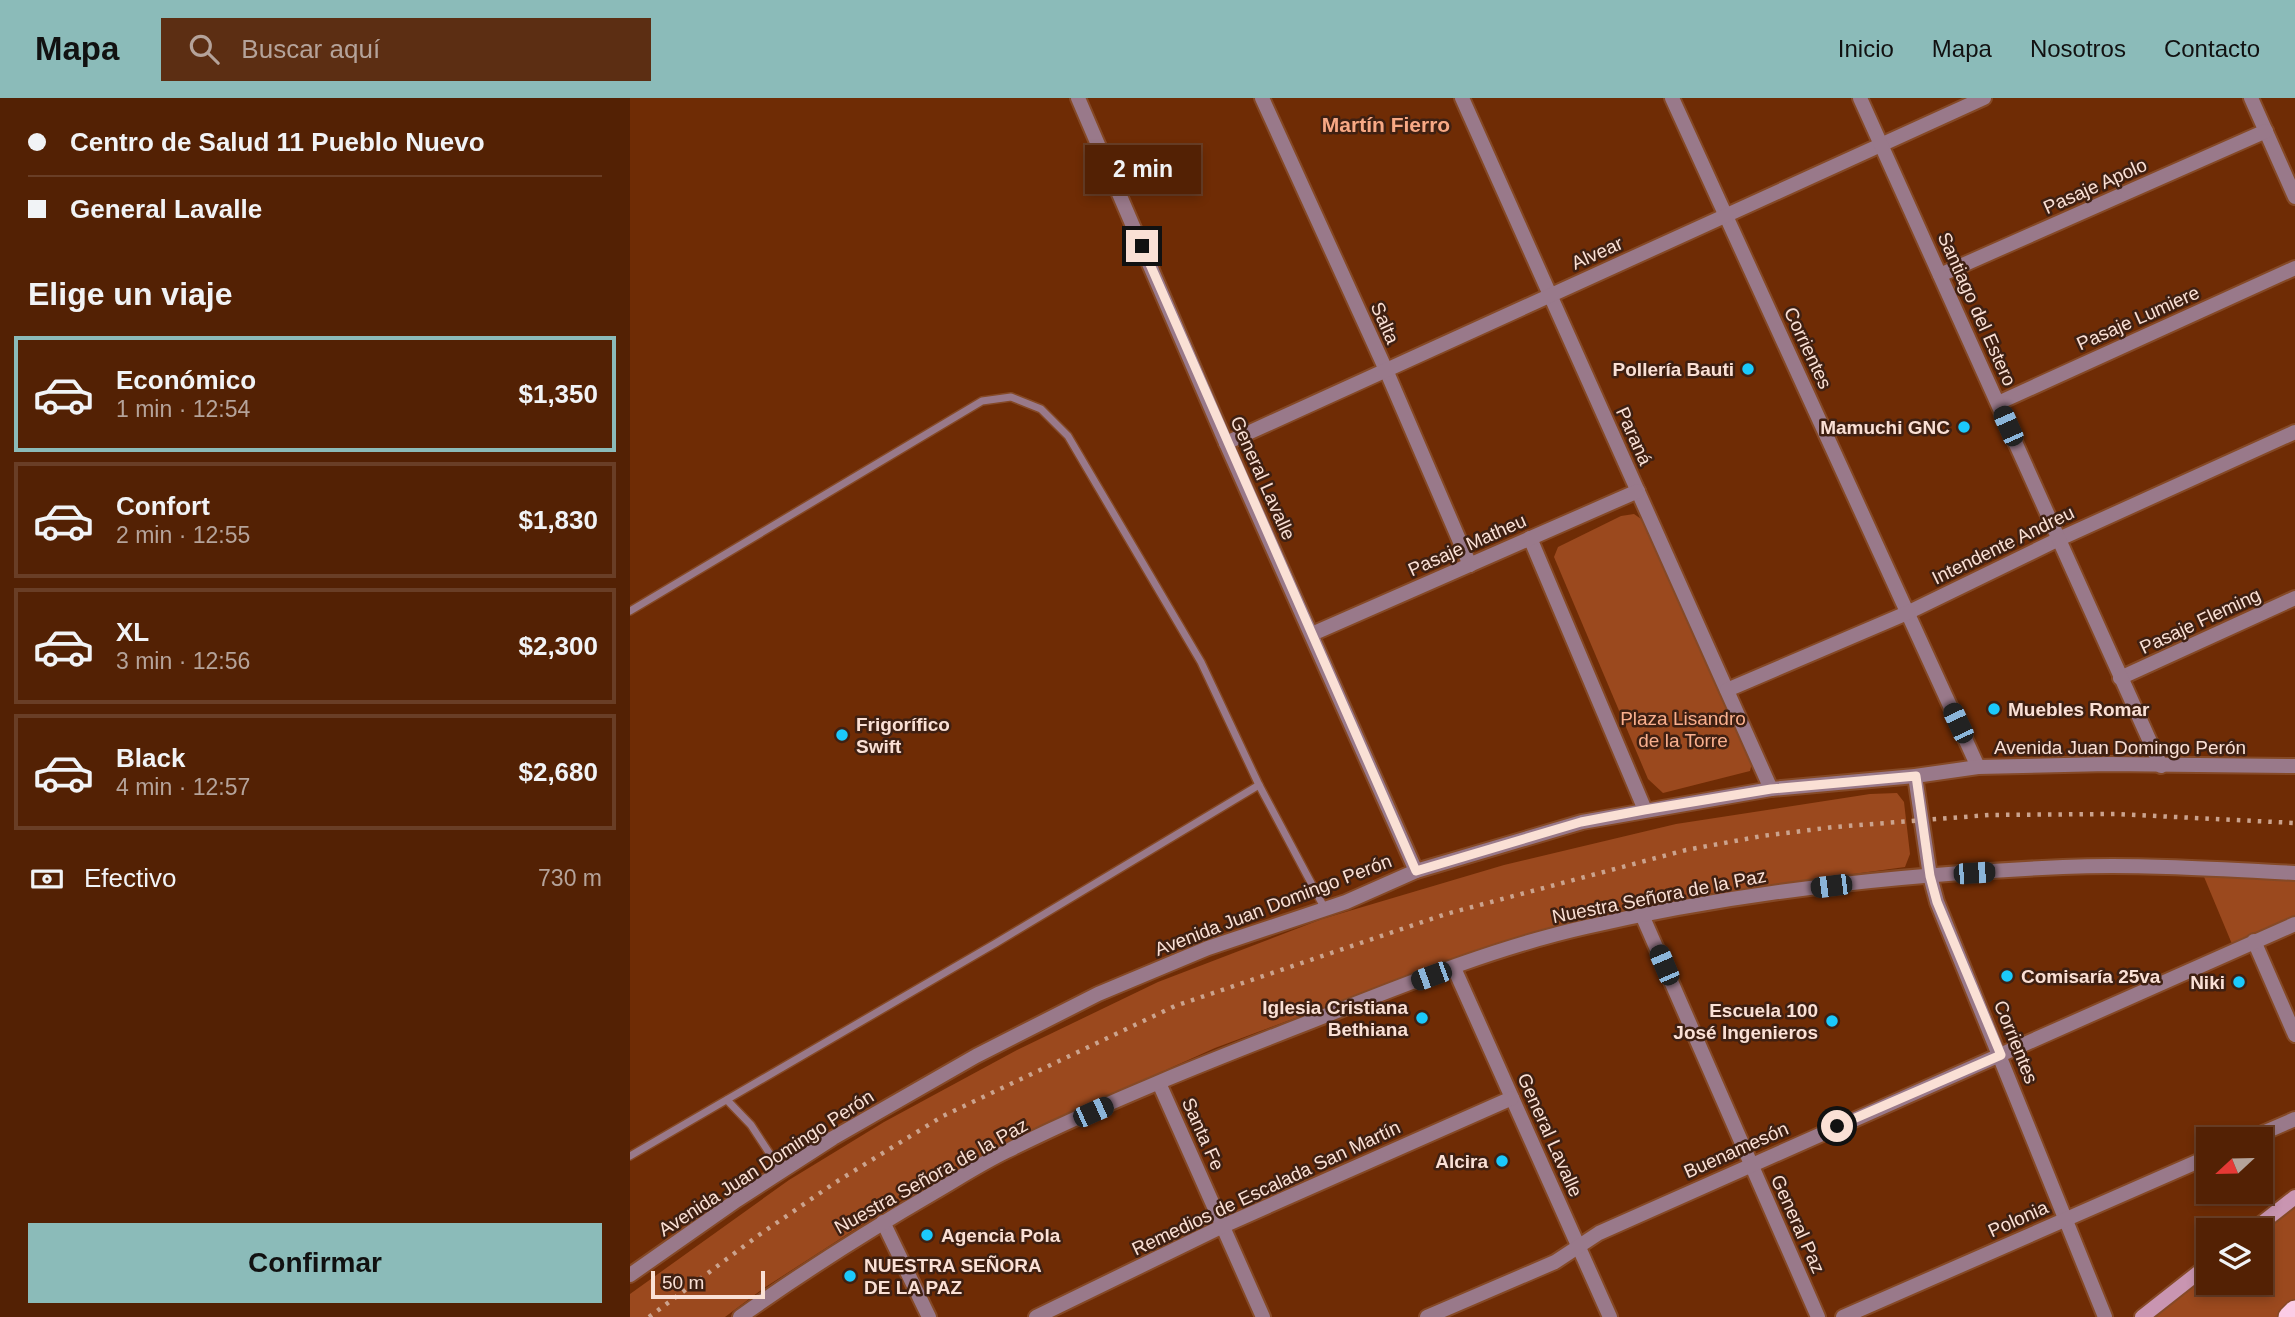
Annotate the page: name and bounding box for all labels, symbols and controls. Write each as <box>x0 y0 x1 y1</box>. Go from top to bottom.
search box <box>161 18 651 81</box>
text: Mapa <box>35 30 119 67</box>
icon: search <box>185 30 223 68</box>
text: Buscar aquí <box>241 34 380 64</box>
text: Inicio <box>1838 35 1894 62</box>
text: Mapa <box>1932 35 1992 62</box>
text: Nosotros <box>2030 35 2126 62</box>
text: Contacto <box>2164 35 2260 62</box>
district label: Martín Fierro <box>1322 113 1450 136</box>
text: Centro de Salud 11 Pueblo Nuevo <box>70 127 485 157</box>
callout: 2 min <box>1084 144 1200 194</box>
street label: Pasaje Apolo <box>2040 154 2150 218</box>
text: 2 min <box>1113 156 1173 182</box>
text: General Lavalle <box>70 194 262 224</box>
street label: Santiago del Estero <box>1934 229 2020 389</box>
route end <box>1126 230 1158 262</box>
street label: Alvear <box>1568 232 1626 274</box>
text: Elige un viaje <box>28 276 233 312</box>
street label: Pasaje Lumiere <box>2073 282 2203 354</box>
street label: Salta <box>1367 299 1404 347</box>
street label: Corrientes <box>1780 304 1836 392</box>
place label: Pollería Bauti <box>1613 359 1734 380</box>
marker: Pollería Bauti <box>1740 361 1756 377</box>
icon: car <box>32 363 95 426</box>
text: Económico <box>116 365 256 395</box>
text: $1,350 <box>518 379 598 409</box>
text: 1 min · 12:54 <box>116 396 250 422</box>
car <box>1990 403 2027 449</box>
street label: Paraná <box>1612 404 1656 469</box>
street label: General Lavalle <box>1226 413 1300 543</box>
place label: Mamuchi GNC <box>1820 417 1950 438</box>
marker: Mamuchi GNC <box>1956 419 1972 435</box>
icon: car <box>32 489 95 552</box>
text: Confort <box>116 491 210 521</box>
street label: Intendente Andreu <box>1929 502 2077 588</box>
text: $1,830 <box>518 505 598 535</box>
street label: Pasaje Matheu <box>1405 510 1529 580</box>
text: 2 min · 12:55 <box>116 522 250 548</box>
street label: Pasaje Fleming <box>2136 584 2264 658</box>
icon: car <box>32 615 95 678</box>
text: XL <box>116 617 149 647</box>
text: $2,300 <box>518 631 598 661</box>
text: 3 min · 12:56 <box>116 648 250 674</box>
place label: Muebles Romar <box>2008 699 2150 720</box>
car <box>1940 700 1977 746</box>
marker: Muebles Romar <box>1986 701 2002 717</box>
park label: Plaza Lisandro de la Torre <box>1620 708 1746 751</box>
place label: Frigorífico Swift <box>856 714 950 757</box>
marker: Frigorífico Swift <box>834 727 850 743</box>
street label: Avenida Juan Domingo Perón <box>1994 737 2246 758</box>
icon: car <box>32 741 95 804</box>
text: Black <box>116 743 185 773</box>
text: $2,680 <box>518 757 598 787</box>
text: 4 min · 12:57 <box>116 774 250 800</box>
street label: Avenida Juan Domingo Perón <box>1152 850 1394 960</box>
icon: cash <box>28 860 66 898</box>
car <box>1953 861 1996 885</box>
text: Efectivo <box>84 863 177 893</box>
text: 730 m <box>538 865 602 891</box>
street label: Nuestra Señora de la Paz <box>1550 865 1768 927</box>
car <box>1809 873 1854 899</box>
car <box>1647 942 1682 988</box>
car <box>1408 959 1455 993</box>
place label: Comisaría 25va <box>2021 966 2161 987</box>
marker: Comisaría 25va <box>1999 968 2015 984</box>
place label: Niki <box>2190 972 2225 993</box>
marker: Niki <box>2231 974 2247 990</box>
place label: Iglesia Cristiana Bethiana <box>1262 997 1408 1040</box>
street label: Corrientes <box>1990 997 2042 1087</box>
place label: Escuela 100 José Ingenieros <box>1673 1000 1818 1043</box>
marker: Iglesia Cristiana Bethiana <box>1414 1010 1430 1026</box>
marker: Escuela 100 José Ingenieros <box>1824 1013 1840 1029</box>
street label: General Lavalle <box>1513 1070 1587 1200</box>
street label: Avenida Juan Domingo Perón <box>655 1086 877 1240</box>
car <box>1070 1094 1117 1130</box>
street label: Santa Fe <box>1178 1095 1228 1173</box>
route start <box>1821 1110 1853 1142</box>
street label: Nuestra Señora de la Paz <box>831 1114 1031 1238</box>
street label: Remedios de Escalada San Martín <box>1129 1116 1403 1260</box>
street label: Buenamesón <box>1681 1118 1791 1182</box>
north arrow <box>2196 1127 2273 1204</box>
map controls <box>2196 1127 2273 1295</box>
place label: Alcira <box>1435 1151 1488 1172</box>
marker: Alcira <box>1494 1153 1510 1169</box>
street label: General Paz <box>1767 1171 1829 1277</box>
street label: Polonia <box>1985 1196 2052 1241</box>
button: layers <box>2196 1218 2273 1295</box>
button: Confirmar <box>28 1223 602 1303</box>
place label: Agencia Pola <box>941 1225 1061 1246</box>
marker: Agencia Pola <box>919 1227 935 1243</box>
place label: NUESTRA SEÑORA DE LA PAZ <box>864 1255 1042 1298</box>
scale bar <box>651 1268 765 1300</box>
marker: NUESTRA SEÑORA DE LA PAZ <box>842 1268 858 1284</box>
text: 50 m <box>662 1272 704 1293</box>

